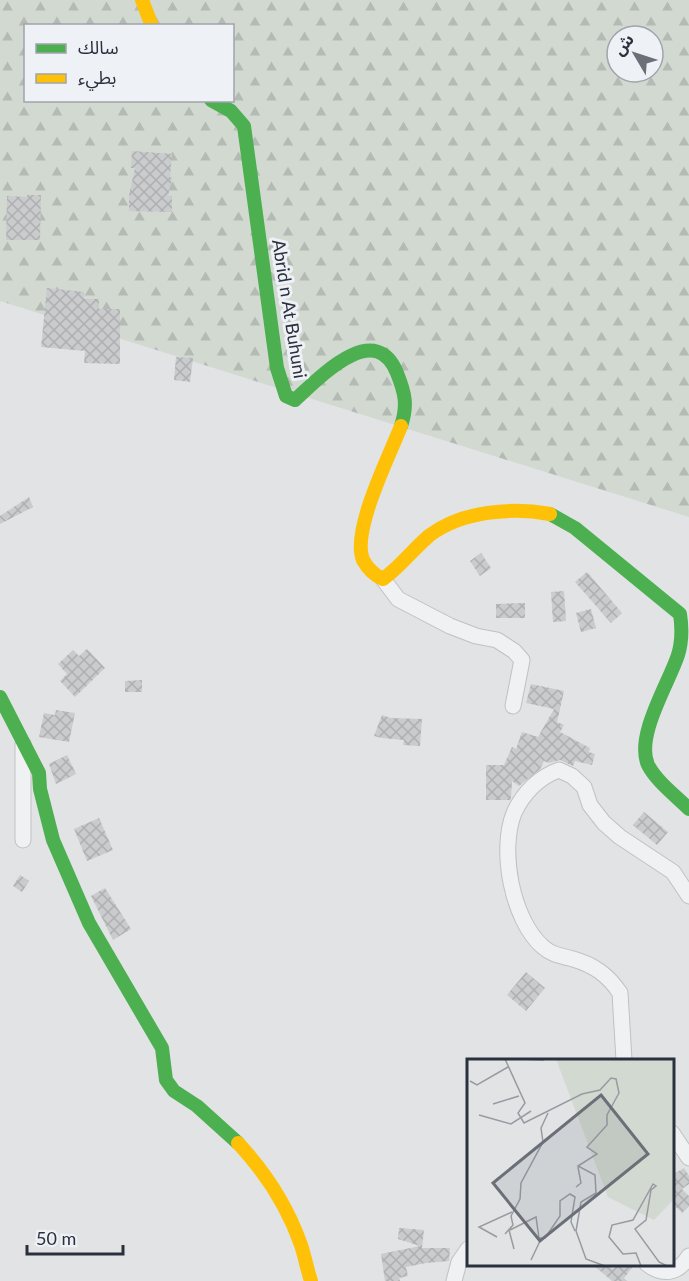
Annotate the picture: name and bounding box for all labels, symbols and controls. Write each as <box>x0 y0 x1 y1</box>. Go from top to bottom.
legend <box>24 24 234 102</box>
north arrow <box>605 24 665 84</box>
text: ش <box>609 30 638 59</box>
text: سالك <box>78 36 119 58</box>
text: بطيء <box>78 66 116 91</box>
street label: Abrid n At Buhuni <box>268 238 312 380</box>
inset map <box>467 1059 674 1266</box>
scale bar <box>27 1218 123 1256</box>
text: 50 m <box>36 1227 76 1249</box>

